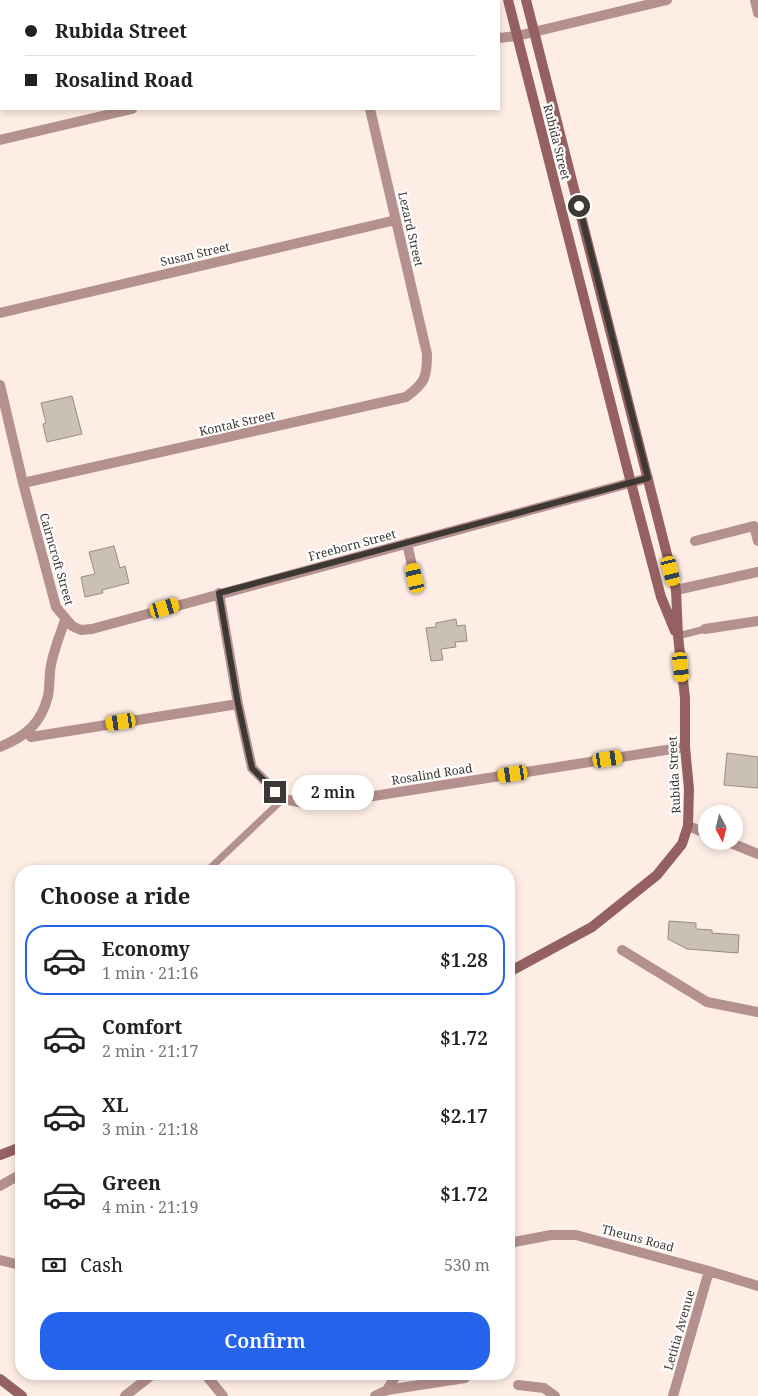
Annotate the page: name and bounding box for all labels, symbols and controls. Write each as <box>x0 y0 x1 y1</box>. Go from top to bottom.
text: Rubida Street <box>55 18 187 44</box>
text: Rosalind Road <box>55 67 193 93</box>
street label: Rubida Street <box>539 102 575 182</box>
street label: Lezard Street <box>394 190 428 268</box>
route start <box>568 195 590 217</box>
street label: Susan Street <box>159 238 231 270</box>
street label: Kontak Street <box>197 406 277 440</box>
street label: Cairncroft Street <box>36 511 78 607</box>
street label: Freeborn Street <box>306 525 398 565</box>
car <box>660 555 681 587</box>
car <box>404 562 425 594</box>
car <box>148 597 181 619</box>
car <box>671 651 690 683</box>
car <box>105 712 136 732</box>
street label: Rubida Street <box>663 736 685 814</box>
car <box>592 749 623 769</box>
street label: Rosalind Road <box>390 759 474 789</box>
car <box>497 764 528 784</box>
callout: 2 min <box>292 774 375 810</box>
route end <box>264 781 286 803</box>
text: 2 min <box>311 781 355 803</box>
north arrow <box>698 805 742 850</box>
map controls <box>698 805 743 850</box>
text: Choose a ride <box>40 880 190 910</box>
text: Economy <box>102 936 190 962</box>
icon: car <box>42 938 87 983</box>
text: $1.28 <box>440 947 488 973</box>
text: 1 min · 21:16 <box>102 962 198 984</box>
text: Comfort <box>102 1014 182 1040</box>
icon: car <box>42 1016 87 1061</box>
text: $1.72 <box>440 1025 488 1051</box>
text: 2 min · 21:17 <box>102 1040 198 1062</box>
text: XL <box>102 1092 128 1118</box>
icon: car <box>42 1094 87 1139</box>
text: $2.17 <box>440 1103 488 1129</box>
text: 3 min · 21:18 <box>102 1118 198 1140</box>
text: Green <box>102 1170 161 1196</box>
icon: car <box>42 1172 87 1217</box>
text: $1.72 <box>440 1181 488 1207</box>
text: 4 min · 21:19 <box>102 1196 198 1218</box>
street label: Theuns Road <box>600 1220 677 1256</box>
icon: cash <box>40 1251 68 1279</box>
text: Cash <box>80 1252 123 1278</box>
text: 530 m <box>444 1254 490 1276</box>
street label: Letitia Avenue <box>659 1288 699 1372</box>
button: Confirm <box>40 1312 490 1370</box>

